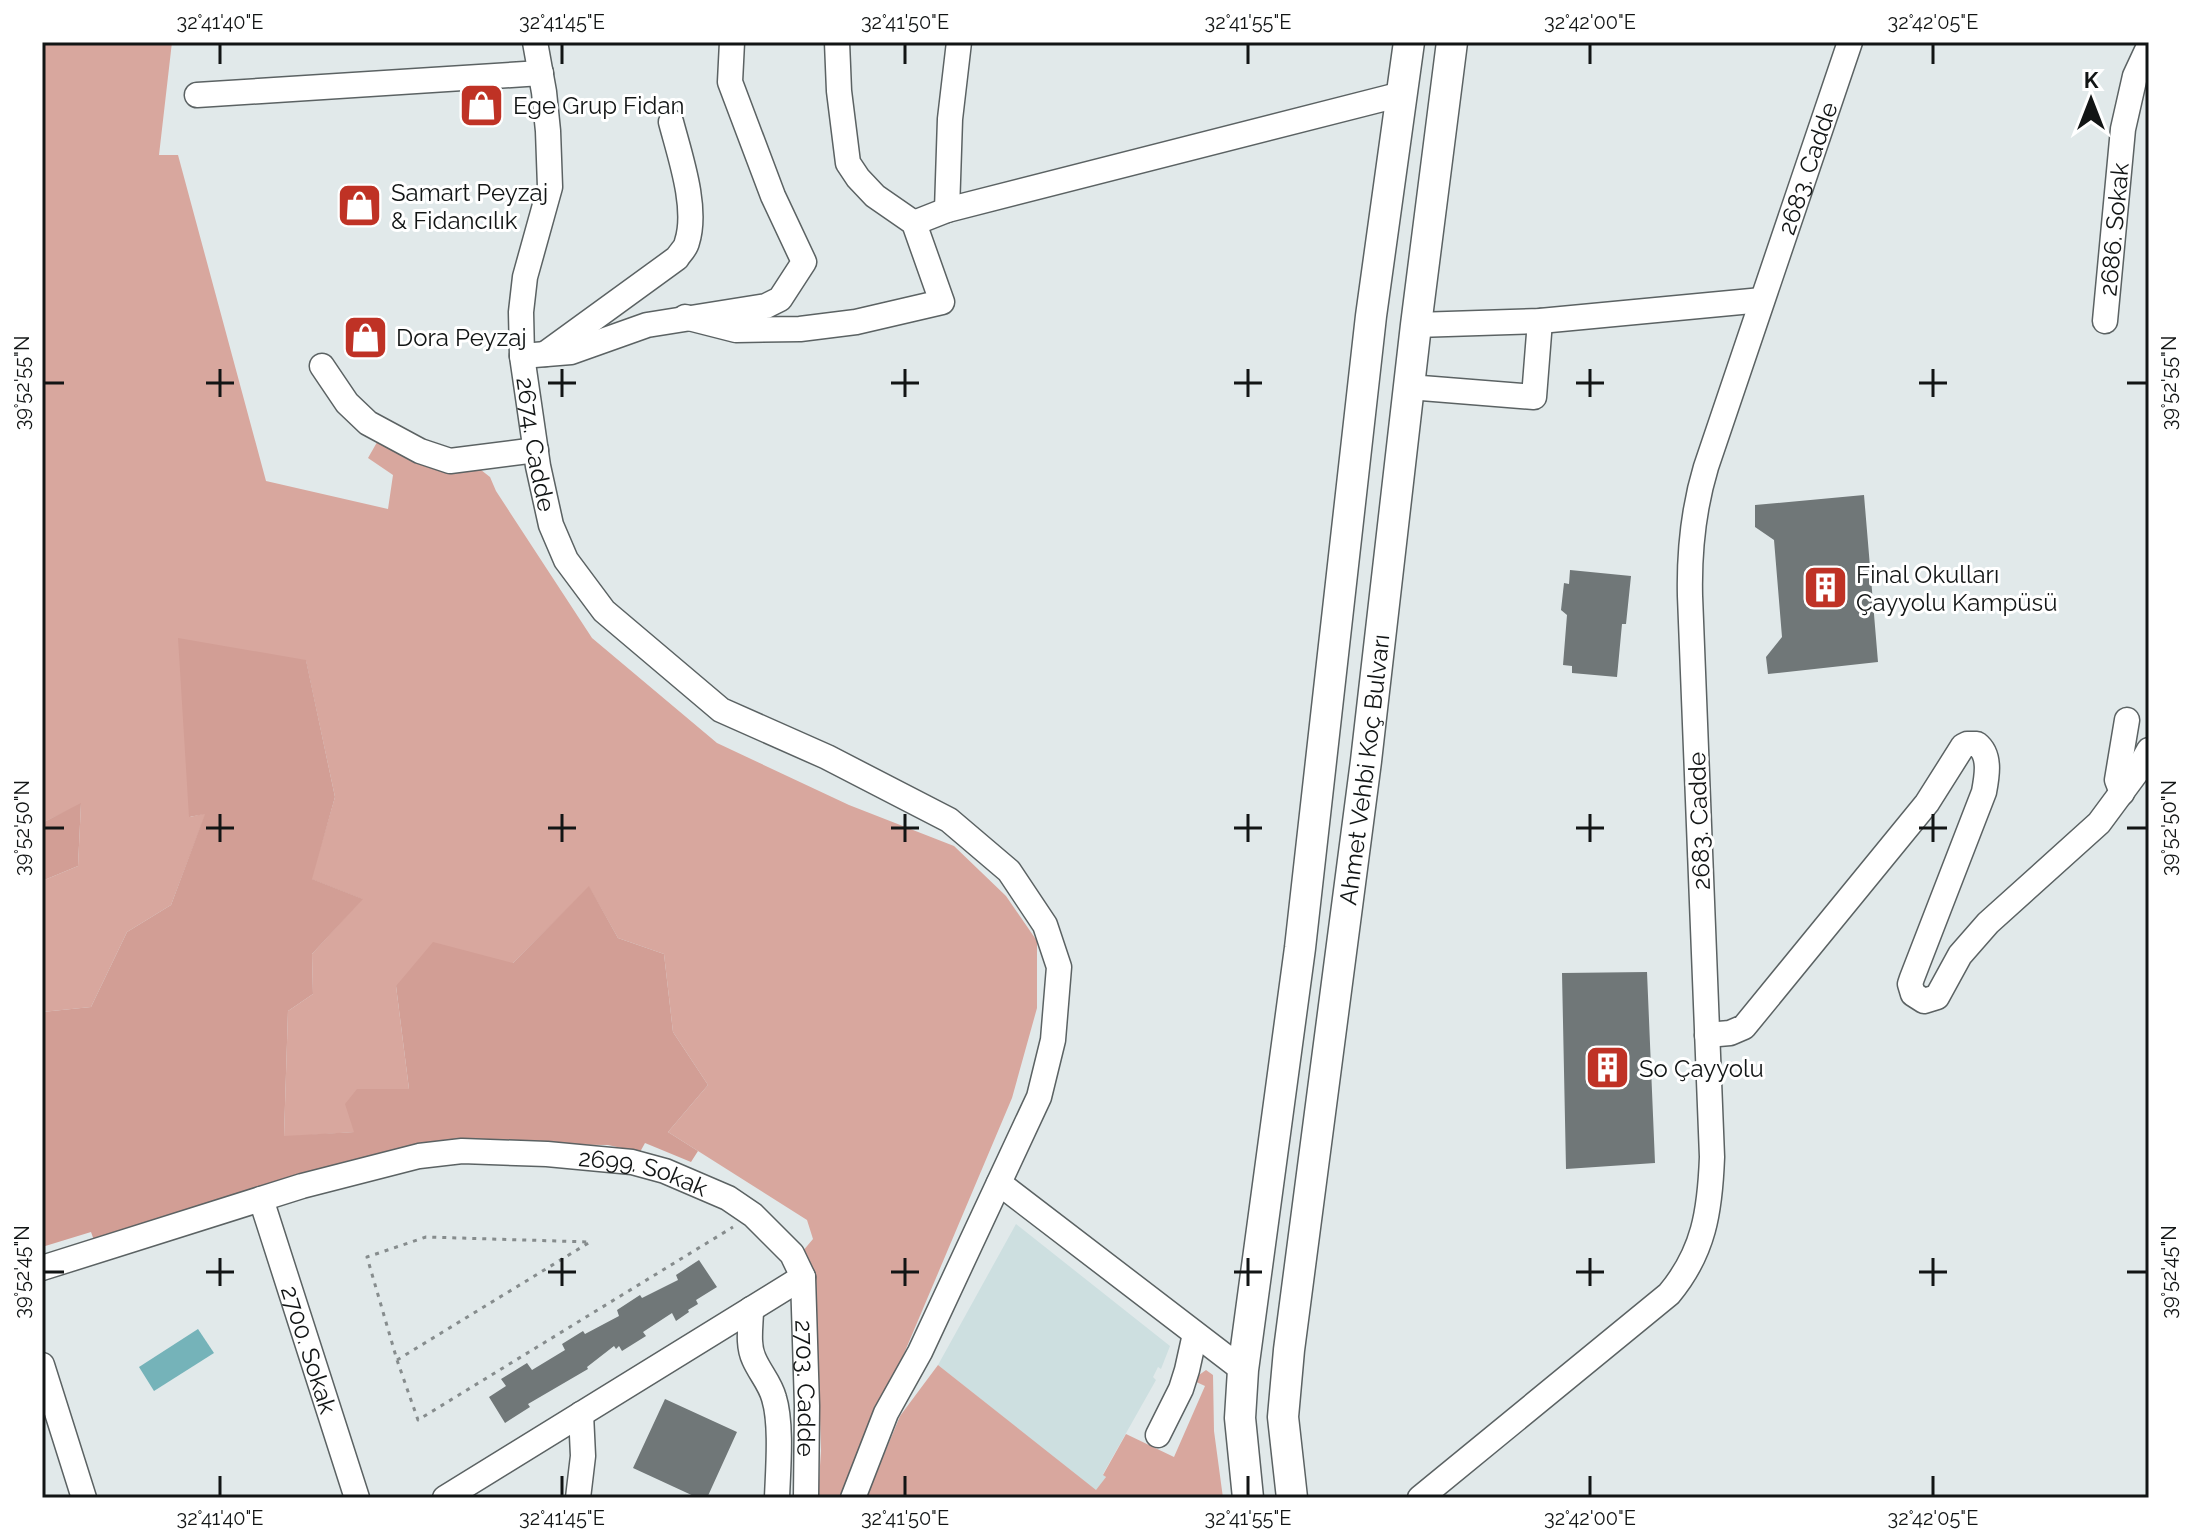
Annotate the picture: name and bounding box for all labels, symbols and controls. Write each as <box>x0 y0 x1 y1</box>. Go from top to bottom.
text: 32°41'40"E <box>176 10 264 34</box>
text: 32°41'45"E <box>519 10 605 34</box>
text: 32°41'50"E <box>861 10 949 34</box>
text: 32°41'55"E <box>1205 10 1291 34</box>
text: 32°42'00"E <box>1544 10 1636 34</box>
text: 32°42'05"E <box>1888 10 1978 34</box>
north arrow <box>2051 60 2131 140</box>
text: K <box>2084 67 2099 93</box>
shop icon: Ege Grup Fidan <box>458 81 506 129</box>
place label: Ege Grup Fidan <box>513 91 684 120</box>
street label: 2683. Cadde <box>1771 98 1843 238</box>
street label: 2686. Sokak <box>2093 161 2134 297</box>
place label: Samart Peyzaj & Fidancılık <box>391 178 548 235</box>
shop icon: Samart Peyzaj & Fidancılık <box>336 182 384 230</box>
shop icon: Dora Peyzaj <box>341 313 389 361</box>
place label: Dora Peyzaj <box>396 323 527 352</box>
text: 39°52'55"N <box>10 336 34 430</box>
text: 39°52'55"N <box>2157 336 2181 430</box>
street label: 2674. Cadde <box>511 375 562 514</box>
place label: Final Okulları Çayyolu Kampüsü <box>1856 560 2057 617</box>
building icon: Final Okulları Çayyolu Kampüsü <box>1801 564 1849 612</box>
street label: Ahmet Vehbi Koç Bulvarı <box>1333 633 1395 907</box>
street label: 2683. Cadde <box>1682 751 1716 891</box>
text: 39°52'50"N <box>10 780 34 876</box>
text: 39°52'50"N <box>2157 780 2181 876</box>
building icon: So Çayyolu <box>1584 1044 1632 1092</box>
place label: So Çayyolu <box>1639 1054 1764 1083</box>
street label: 2699. Sokak <box>577 1143 713 1202</box>
text: 39°52'45"N <box>10 1225 34 1319</box>
text: 39°52'45"N <box>2157 1225 2181 1319</box>
street label: 2700. Sokak <box>275 1282 343 1417</box>
street label: 2703. Cadde <box>790 1319 822 1457</box>
text: 32°41'40"E <box>176 1506 264 1530</box>
text: 32°41'45"E <box>519 1506 605 1530</box>
text: 32°41'50"E <box>861 1506 949 1530</box>
text: 32°41'55"E <box>1205 1506 1291 1530</box>
text: 32°42'00"E <box>1544 1506 1636 1530</box>
text: 32°42'05"E <box>1888 1506 1978 1530</box>

